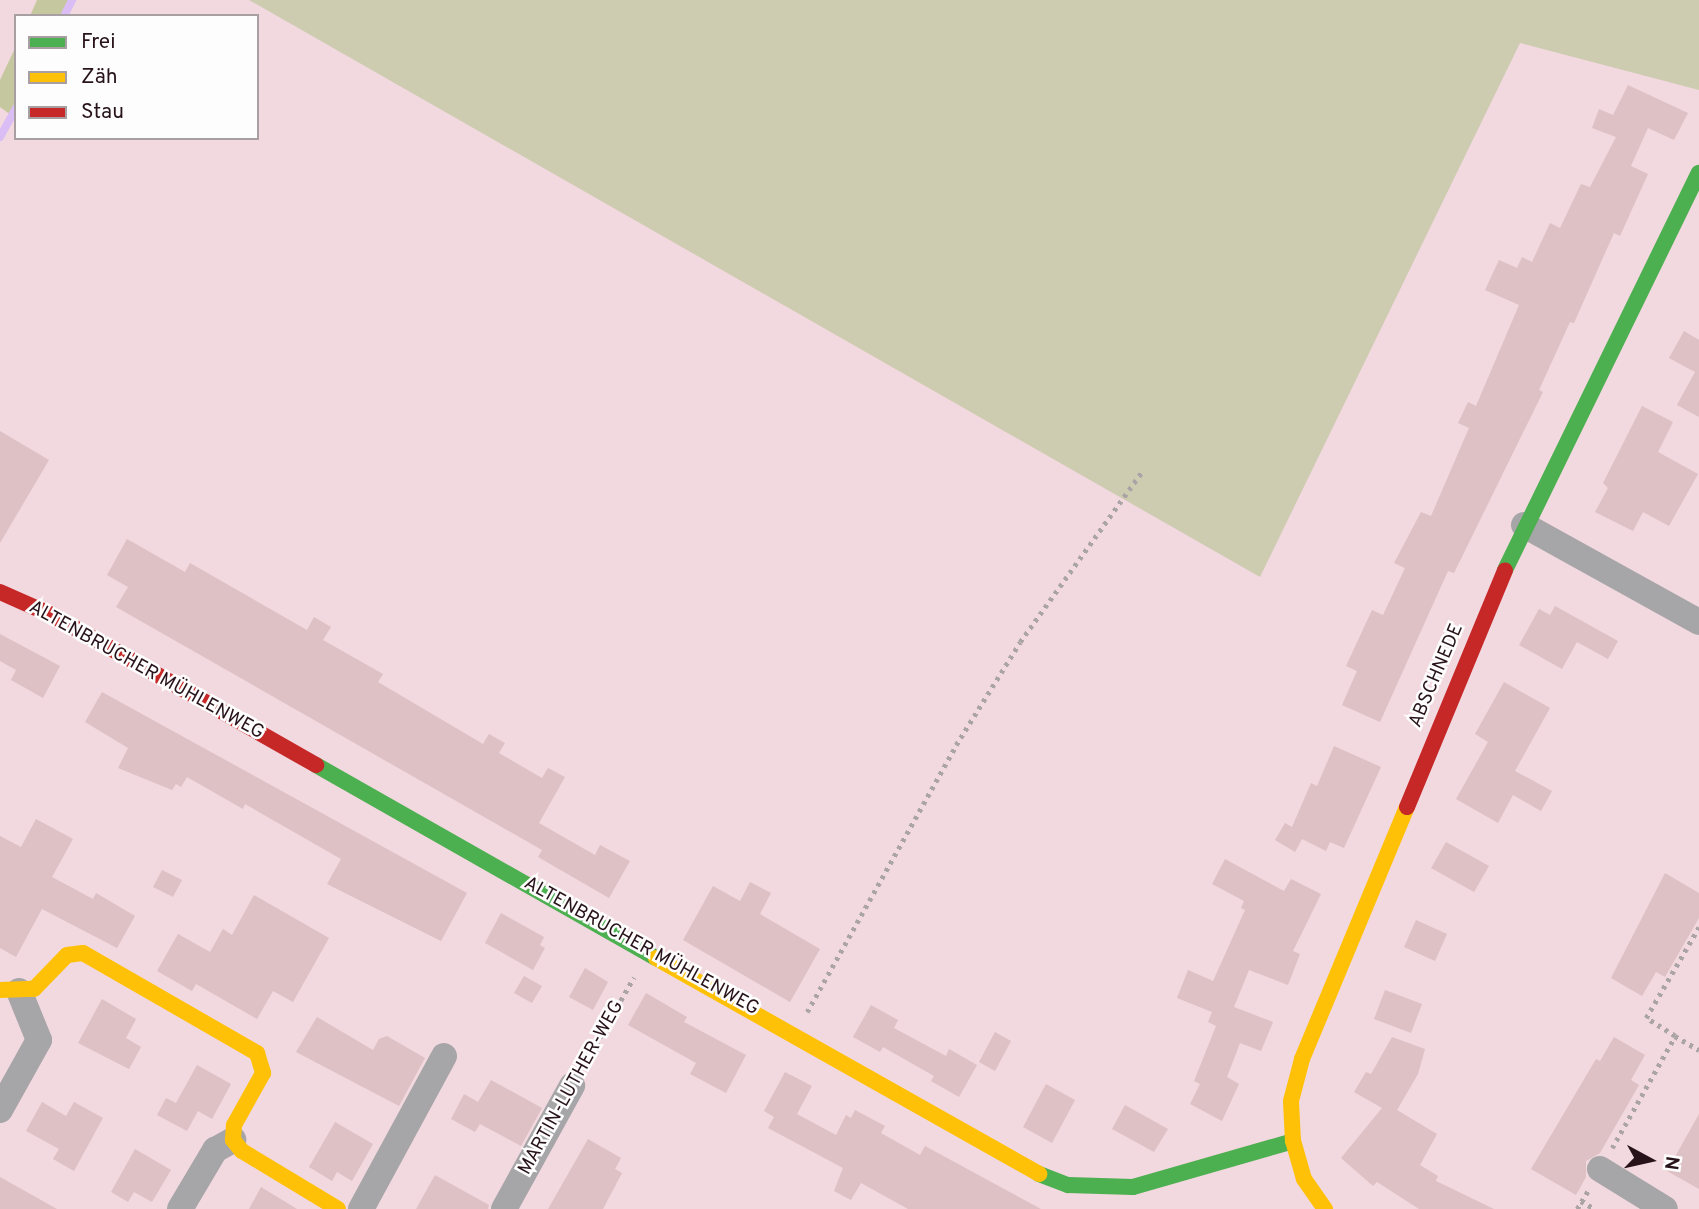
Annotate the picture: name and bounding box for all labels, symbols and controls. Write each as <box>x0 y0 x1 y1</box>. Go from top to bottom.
legend <box>14 14 259 140</box>
text: Frei <box>81 29 116 56</box>
text: Zäh <box>81 64 118 91</box>
text: Stau <box>81 99 124 126</box>
street label: ALTENBRUCHER MÜHLENWEG <box>24 597 268 745</box>
street label: ABSCHNEDE <box>1405 621 1469 731</box>
street label: ALTENBRUCHER MÜHLENWEG <box>519 873 763 1021</box>
street label: MARTIN-LUTHER-WEG <box>515 997 629 1179</box>
north arrow <box>1615 1125 1685 1195</box>
text: N <box>1658 1154 1684 1171</box>

